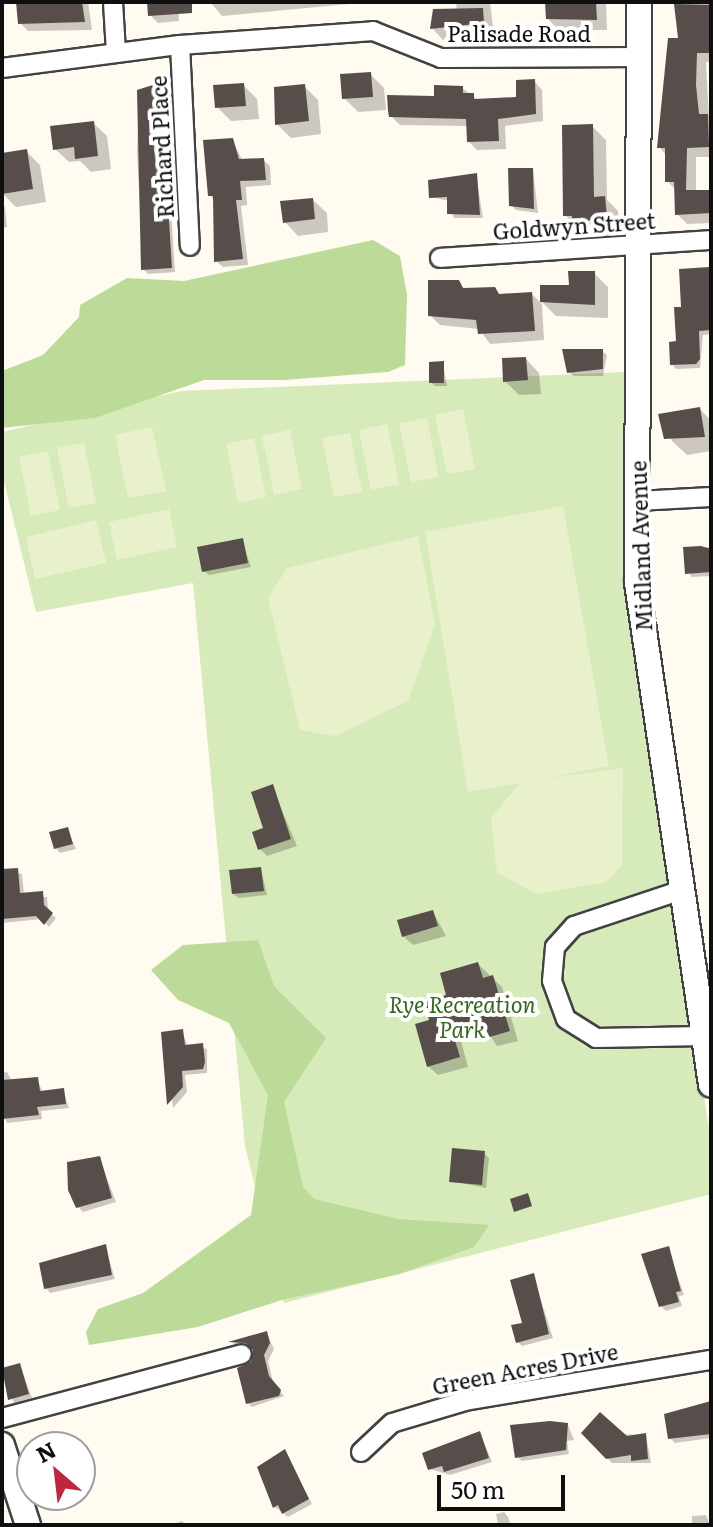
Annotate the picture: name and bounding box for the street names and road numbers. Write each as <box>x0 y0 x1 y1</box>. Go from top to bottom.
street label: Palisade Road <box>447 20 591 46</box>
street label: Richard Place <box>144 75 178 219</box>
street label: Goldwyn Street <box>492 206 656 244</box>
street label: Midland Avenue <box>624 460 656 632</box>
street label: Green Acres Drive <box>430 1337 620 1399</box>

